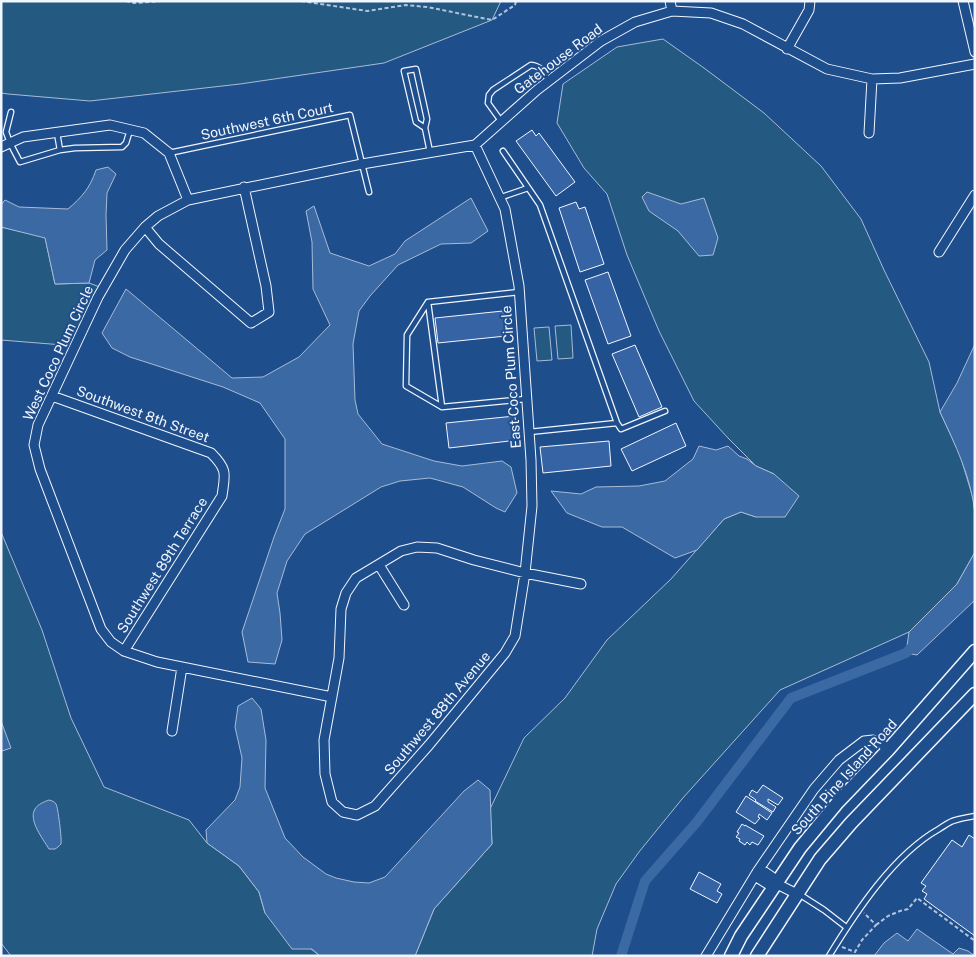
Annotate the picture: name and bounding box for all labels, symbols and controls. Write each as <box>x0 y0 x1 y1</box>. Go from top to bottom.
street label: Gatehouse Road <box>511 21 605 97</box>
street label: Southwest 6th Court <box>199 99 335 143</box>
street label: West Coco Plum Circle <box>20 283 96 423</box>
street label: East Coco Plum Circle <box>498 305 524 449</box>
street label: Southwest 8th Street <box>74 383 212 445</box>
street label: Southwest 89th Terrace <box>114 494 210 636</box>
street label: Southwest 88th Avenue <box>381 648 493 778</box>
street label: South Pine Island Road <box>788 716 900 838</box>

